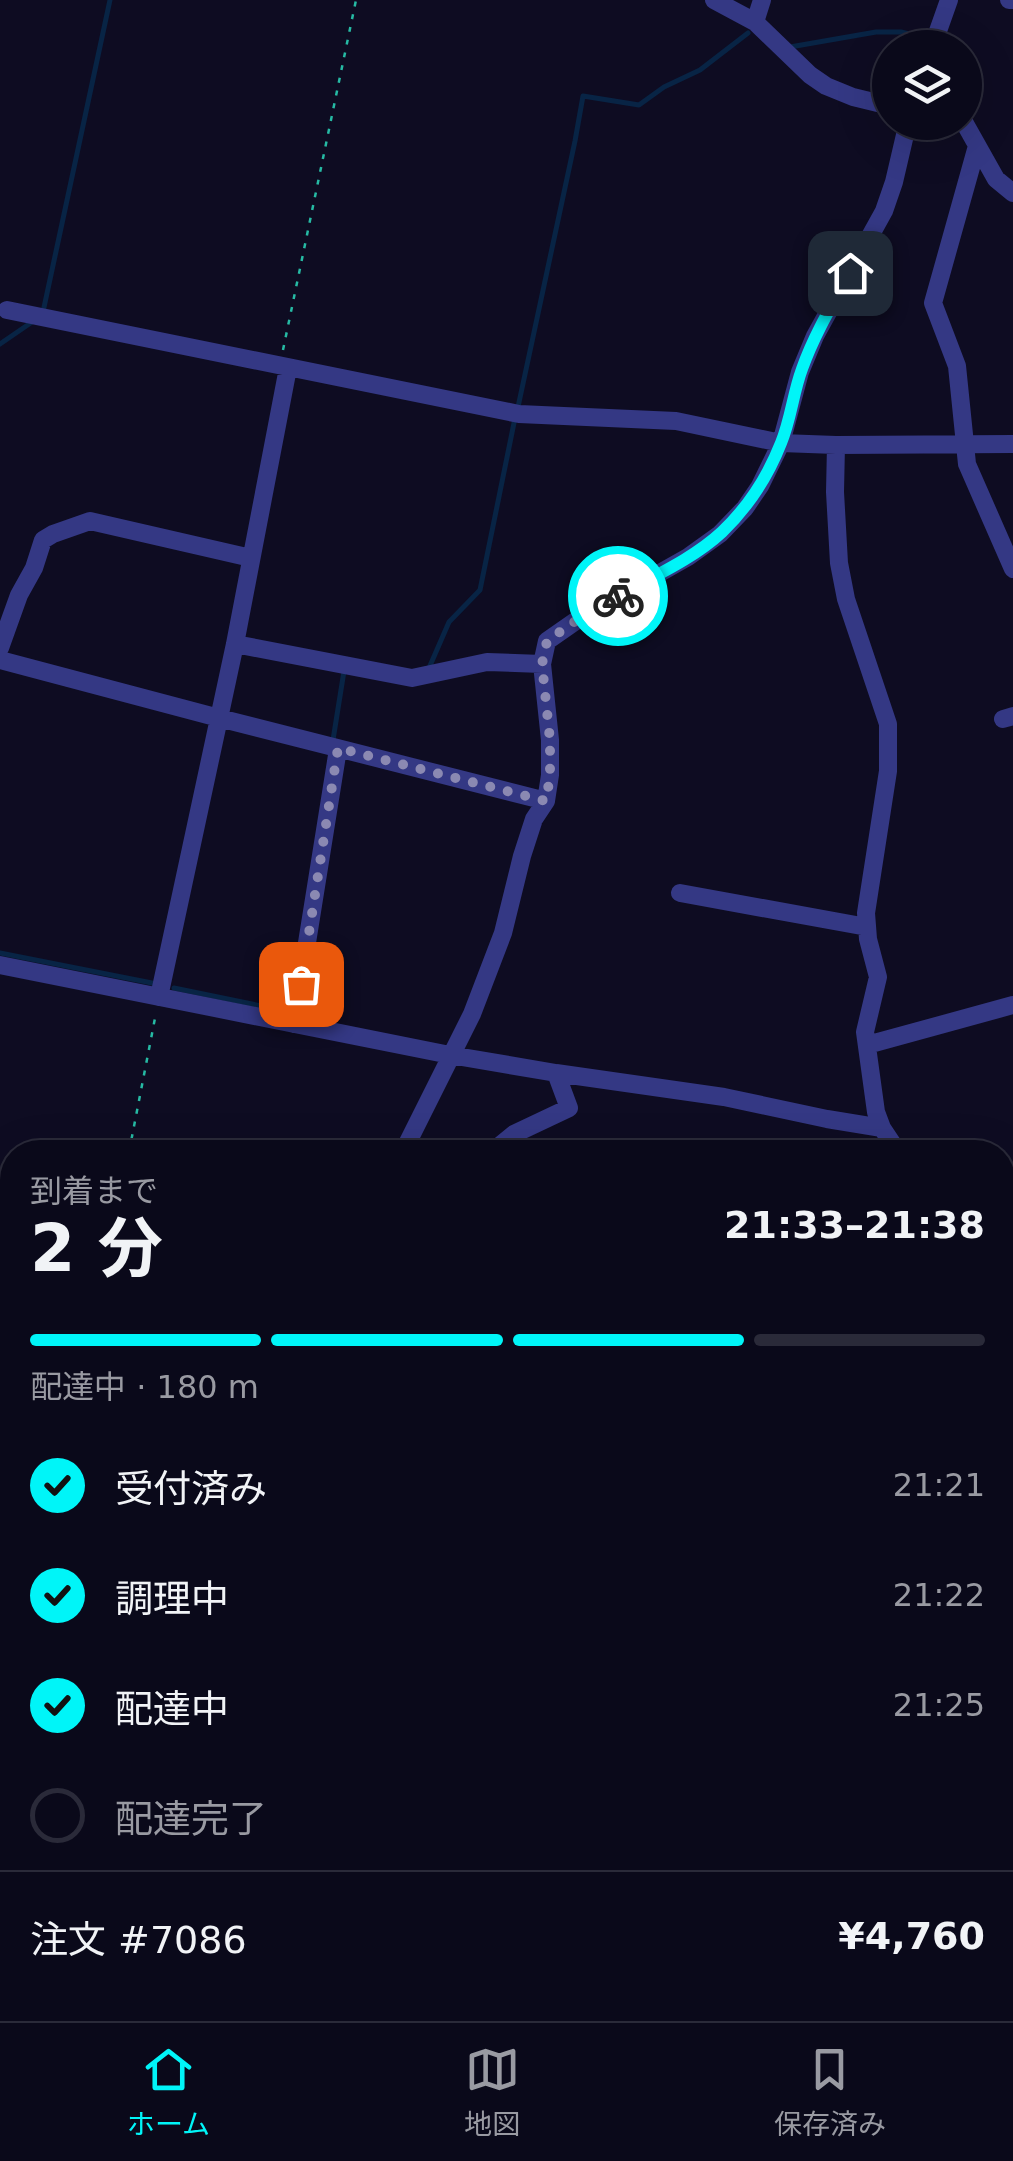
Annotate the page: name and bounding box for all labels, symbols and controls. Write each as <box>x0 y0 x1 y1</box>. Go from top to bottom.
map controls <box>872 30 982 140</box>
button: layers <box>872 30 982 140</box>
pin <box>808 231 893 316</box>
icon: home <box>823 246 878 301</box>
courier <box>568 546 668 646</box>
icon: bike <box>591 569 646 624</box>
pin <box>259 942 344 1027</box>
icon: bag <box>274 957 329 1012</box>
text: 到着まで <box>30 1172 158 1210</box>
text: 21:33–21:38 <box>724 1203 985 1247</box>
text: 2 分 <box>30 1211 163 1286</box>
text: 配達中 · 180 m <box>30 1368 259 1406</box>
icon: check <box>30 1458 85 1513</box>
text: 21:21 <box>893 1466 985 1504</box>
text: 受付済み <box>115 1467 267 1511</box>
icon: check <box>30 1568 85 1623</box>
text: 21:22 <box>893 1576 985 1614</box>
text: 調理中 <box>115 1577 229 1621</box>
icon: check <box>30 1678 85 1733</box>
text: 21:25 <box>893 1686 985 1724</box>
text: 配達中 <box>115 1687 229 1731</box>
text: 配達完了 <box>115 1797 267 1841</box>
text: ¥4,760 <box>838 1914 985 1958</box>
text: 注文 #7086 <box>30 1918 247 1962</box>
tab: ホーム <box>127 2042 210 2142</box>
tab: 地図 <box>464 2042 520 2142</box>
tab: 保存済み <box>774 2042 886 2142</box>

